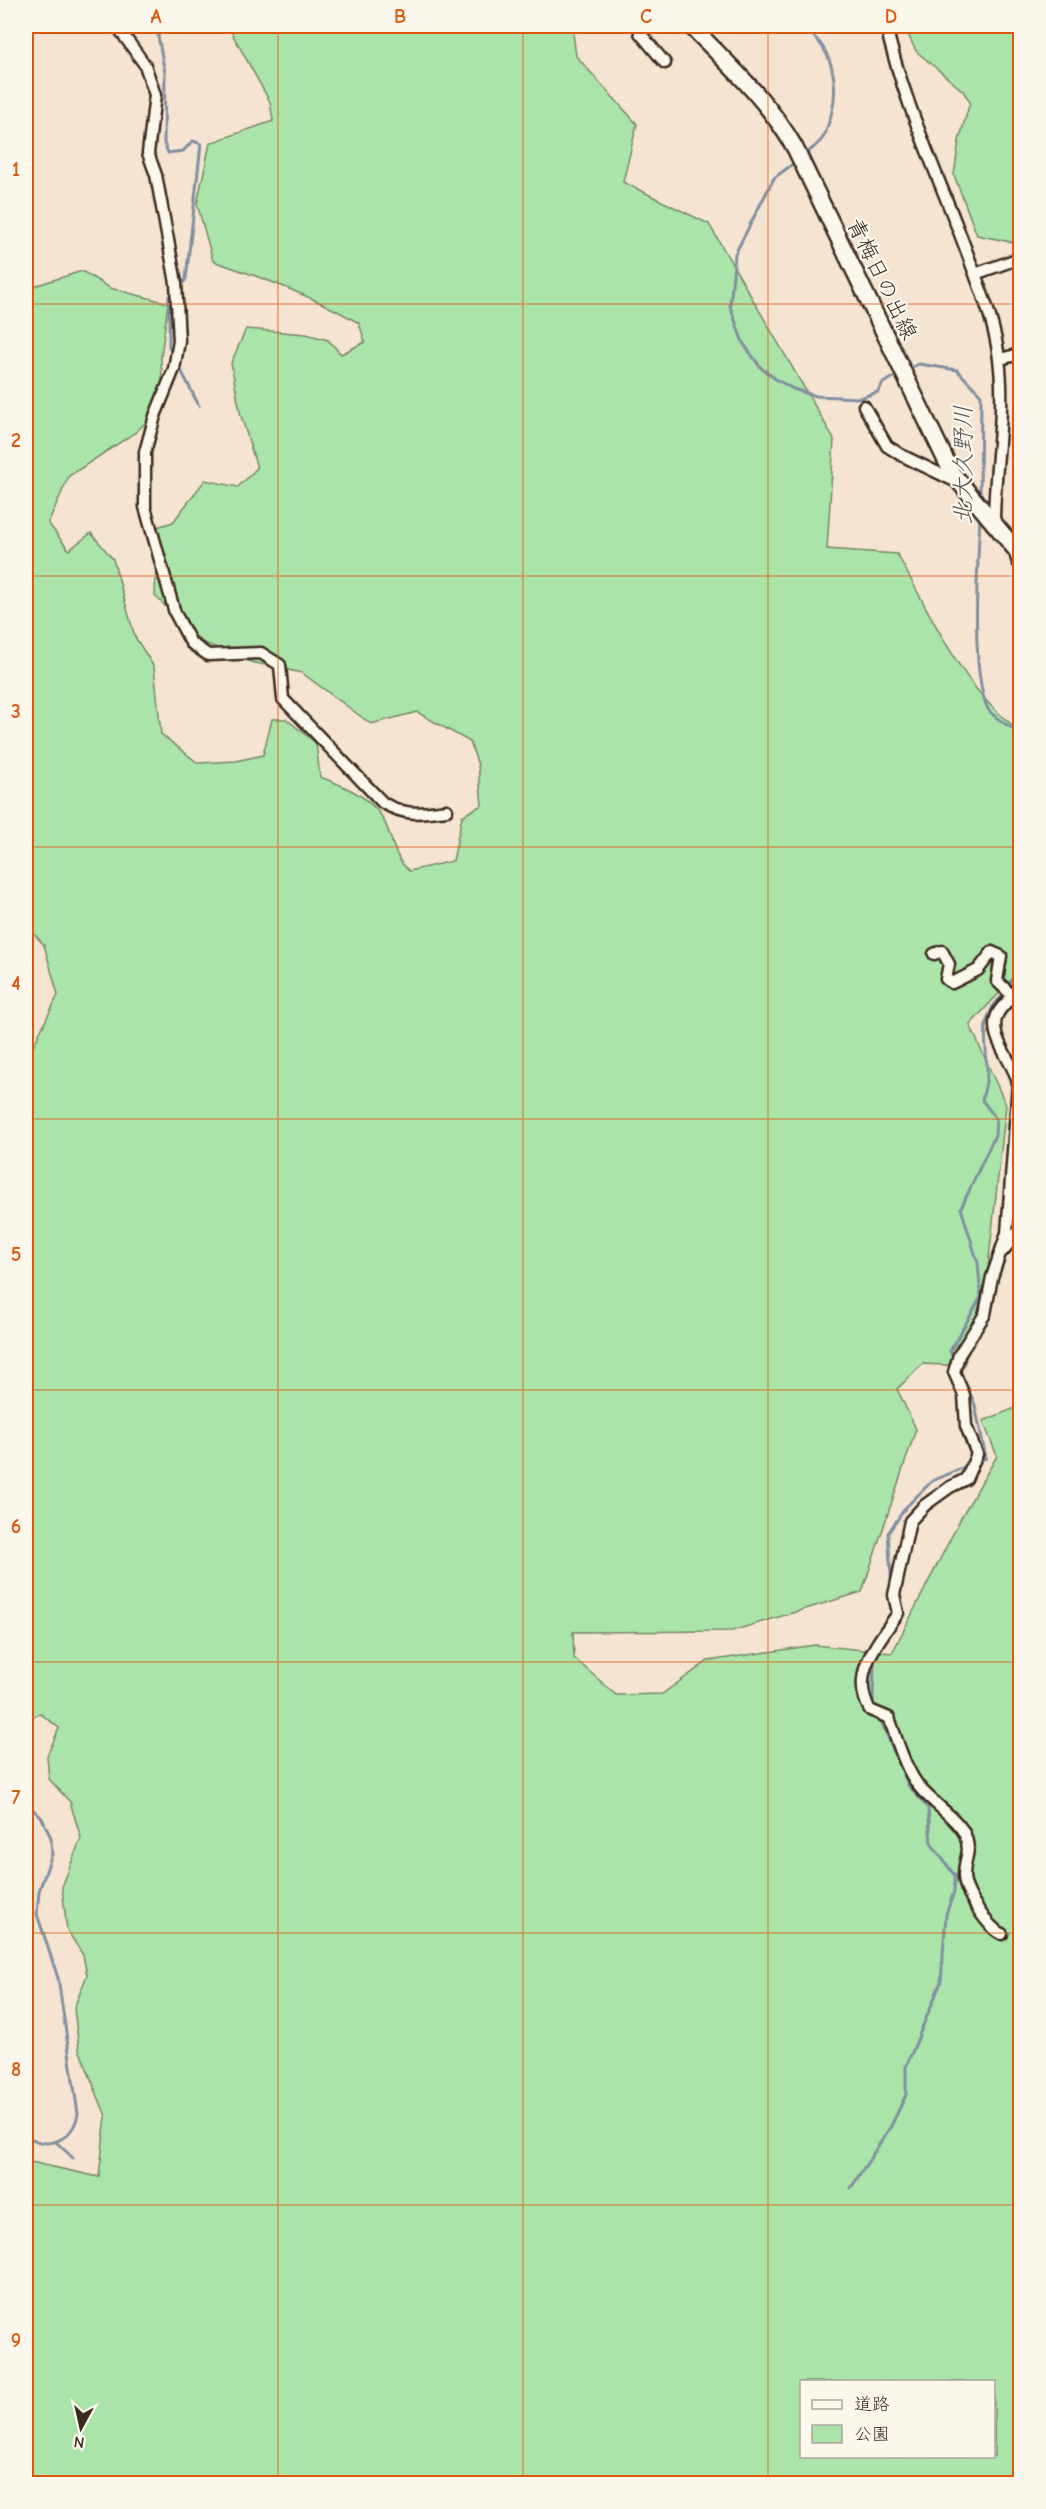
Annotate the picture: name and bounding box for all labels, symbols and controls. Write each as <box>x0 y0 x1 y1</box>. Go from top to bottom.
text: A <box>150 5 162 28</box>
text: B <box>394 5 406 28</box>
text: C <box>640 5 652 28</box>
text: D <box>885 5 897 28</box>
text: 1 <box>12 158 20 181</box>
street label: 青梅日の出線 <box>841 214 923 344</box>
water label: 北大久野川 <box>949 405 977 525</box>
text: 2 <box>11 429 21 452</box>
text: 3 <box>11 700 21 723</box>
text: 4 <box>11 972 21 995</box>
text: 5 <box>11 1243 21 1266</box>
text: 6 <box>11 1515 21 1538</box>
text: 7 <box>12 1786 21 1809</box>
text: 8 <box>11 2058 21 2081</box>
text: 9 <box>11 2329 21 2352</box>
legend <box>800 2380 995 2458</box>
text: 道路 <box>854 2394 890 2415</box>
north arrow <box>51 2398 111 2458</box>
text: 公園 <box>854 2424 890 2445</box>
text: N <box>73 2432 85 2452</box>

